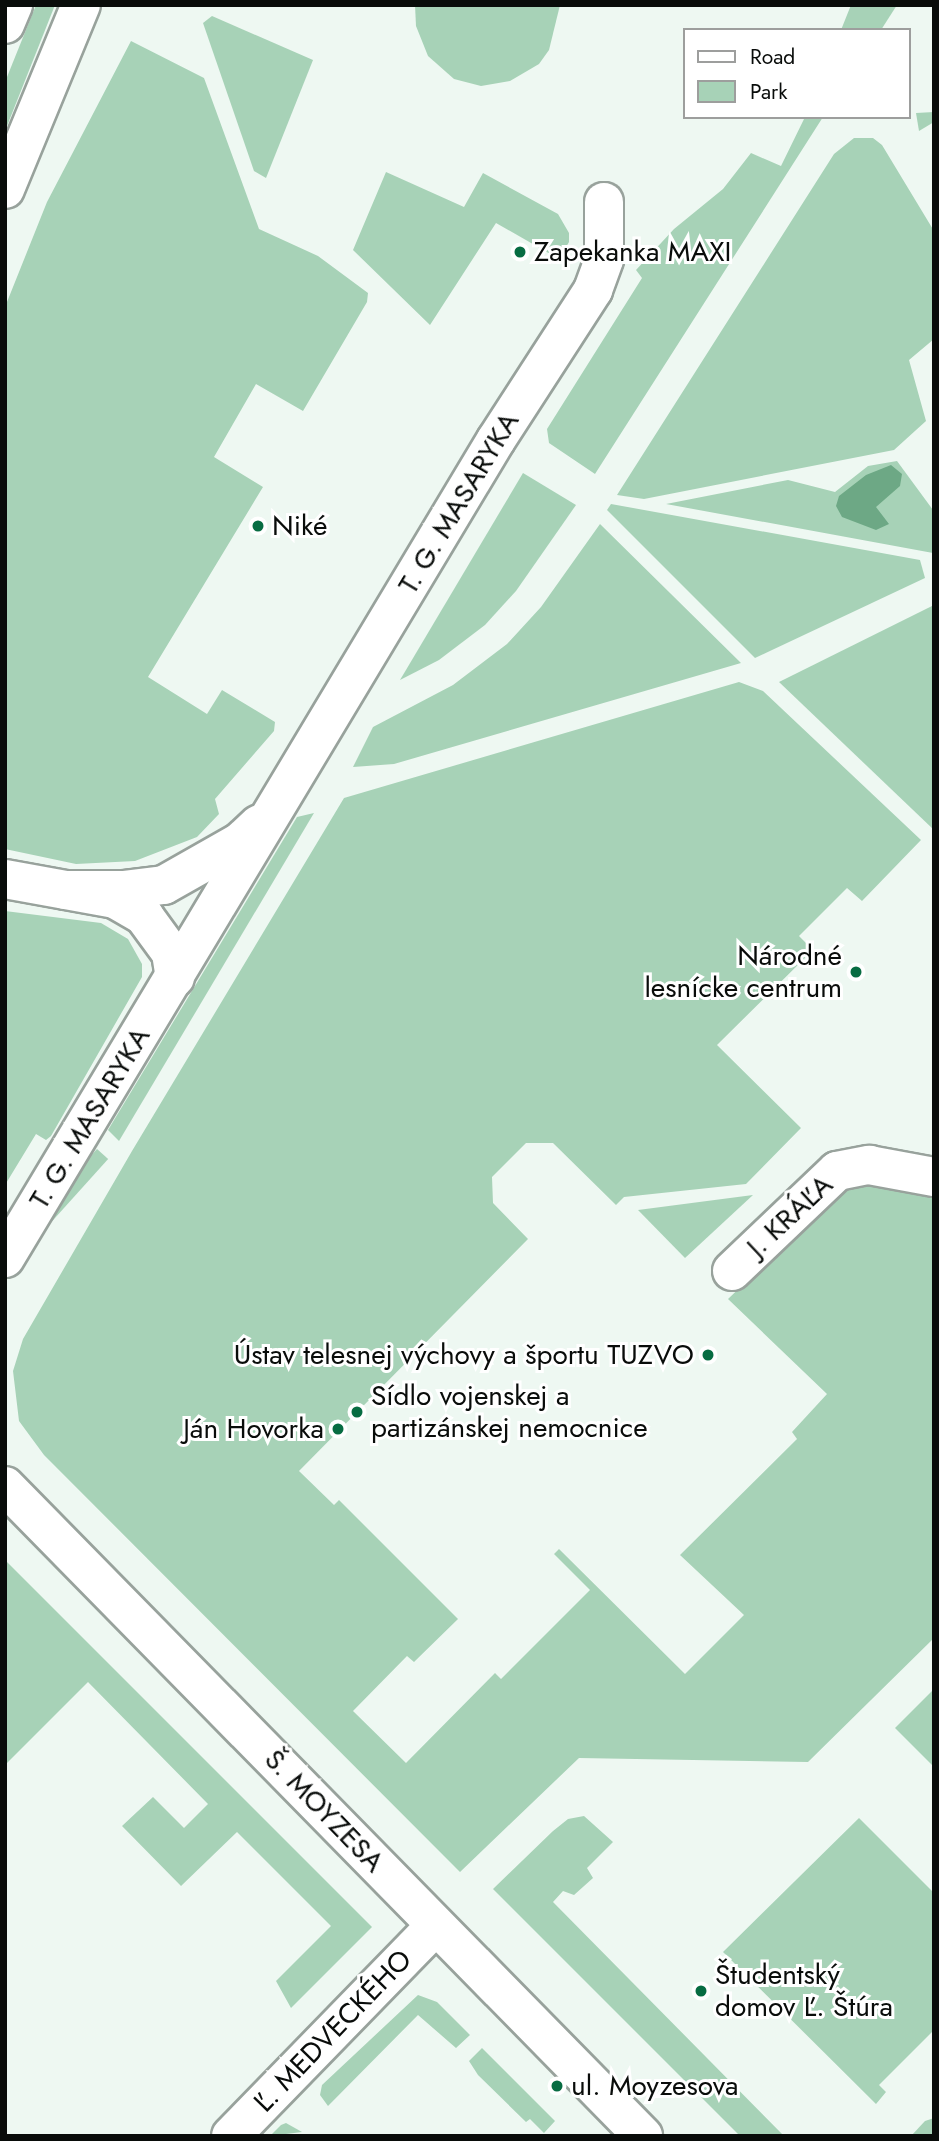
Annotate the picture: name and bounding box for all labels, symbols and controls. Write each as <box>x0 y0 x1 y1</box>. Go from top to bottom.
legend <box>684 28 911 119</box>
text: Road <box>750 42 795 72</box>
text: Park <box>750 77 787 107</box>
place label: Zapekanka MAXI <box>534 235 731 269</box>
marker: Zapekanka MAXI <box>512 244 528 260</box>
street label: T. G. MASARYKA <box>392 406 526 600</box>
place label: Niké <box>272 509 327 543</box>
marker: Niké <box>250 518 266 534</box>
place label: Národné lesnícke centrum <box>644 939 842 1005</box>
marker: Národné lesnícke centrum <box>848 964 864 980</box>
street label: T. G. MASARYKA <box>23 1021 157 1215</box>
street label: J. KRÁĽA <box>740 1168 840 1264</box>
place label: Ústav telesnej výchovy a športu TUZVO <box>234 1338 694 1372</box>
marker: Ústav telesnej výchovy a športu TUZVO <box>700 1347 716 1363</box>
place label: Sídlo vojenskej a partizánskej nemocnice <box>371 1379 648 1445</box>
marker: Sídlo vojenskej a partizánskej nemocnice <box>349 1404 365 1420</box>
place label: Ján Hovorka <box>183 1412 324 1446</box>
marker: Ján Hovorka <box>330 1421 346 1437</box>
street label: Š. MOYZESA <box>257 1743 391 1879</box>
street label: Ľ. MEDVECKÉHO <box>247 1943 419 2119</box>
place label: Študentský domov Ľ. Štúra <box>715 1958 893 2024</box>
marker: Študentský domov Ľ. Štúra <box>693 1983 709 1999</box>
place label: ul. Moyzesova <box>571 2069 738 2103</box>
marker: ul. Moyzesova <box>549 2078 565 2094</box>

